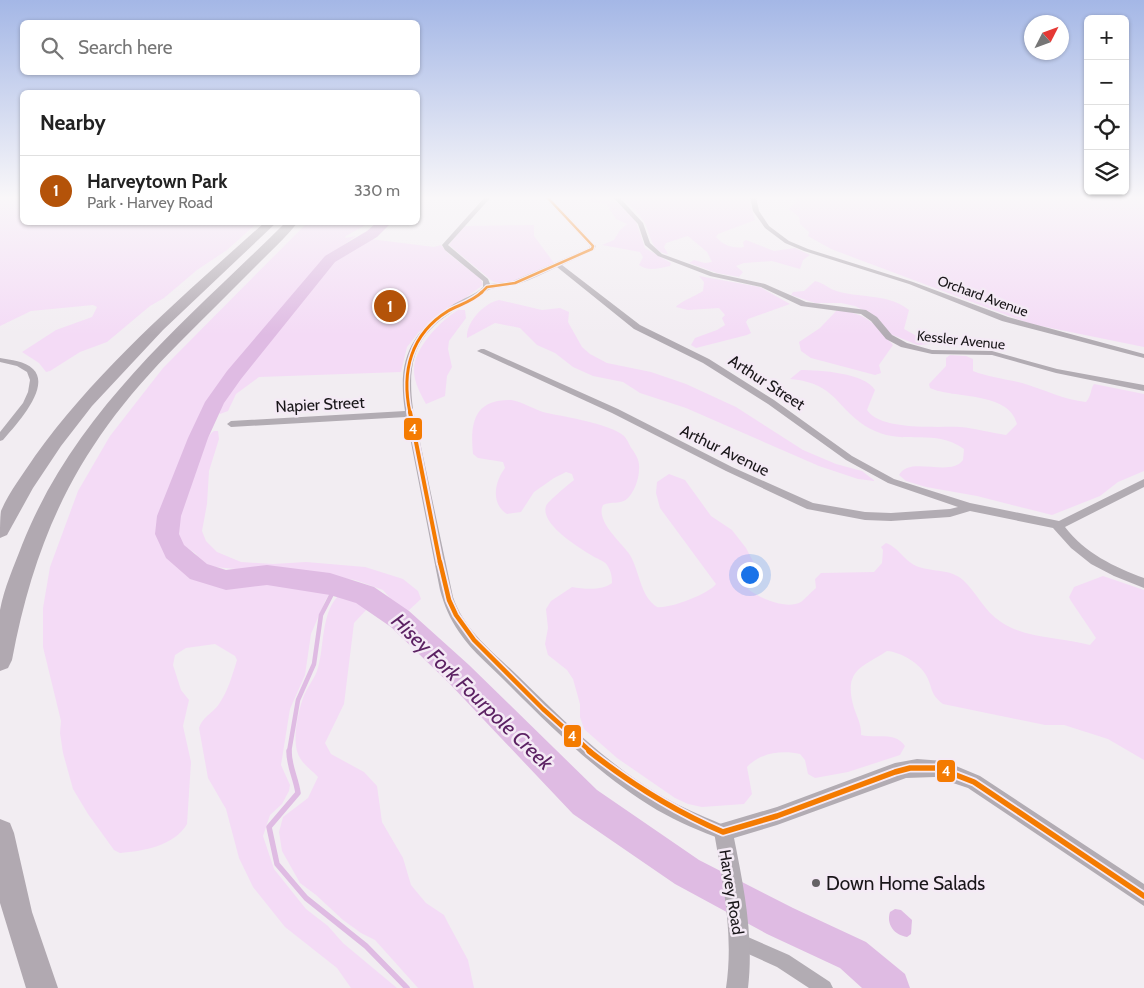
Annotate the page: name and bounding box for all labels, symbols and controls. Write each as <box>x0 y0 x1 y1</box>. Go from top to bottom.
north arrow <box>1024 15 1069 60</box>
map controls <box>1084 15 1129 195</box>
button: + <box>1084 15 1129 60</box>
search box <box>20 20 420 75</box>
icon: search <box>38 34 66 62</box>
text: Search here <box>78 36 172 59</box>
button: − <box>1084 60 1129 105</box>
button: locate <box>1084 105 1129 150</box>
text: Nearby <box>40 110 106 135</box>
button: layers <box>1084 150 1129 195</box>
text: Harveytown Park <box>87 170 227 193</box>
text: 1 <box>53 181 59 200</box>
text: 330 m <box>354 181 400 200</box>
text: Park · Harvey Road <box>87 193 213 212</box>
street label: Orchard Avenue <box>935 271 1031 321</box>
pin: 1 <box>374 287 406 325</box>
street label: Kessler Avenue <box>916 326 1006 354</box>
street label: Arthur Street <box>725 351 809 414</box>
street label: Napier Street <box>275 393 366 416</box>
line badge: 4 <box>403 417 423 441</box>
text: 4 <box>409 420 417 438</box>
street label: Arthur Avenue <box>677 421 772 480</box>
your location <box>737 562 763 588</box>
water label: Hisey Fork Fourpole Creek <box>386 608 559 776</box>
line badge: 4 <box>563 724 582 748</box>
text: 4 <box>568 727 576 745</box>
line badge: 4 <box>936 759 956 783</box>
text: 4 <box>942 762 950 780</box>
street label: Harvey Road <box>715 848 748 936</box>
place label: Down Home Salads <box>826 872 985 895</box>
marker: Down Home Salads <box>810 877 822 889</box>

